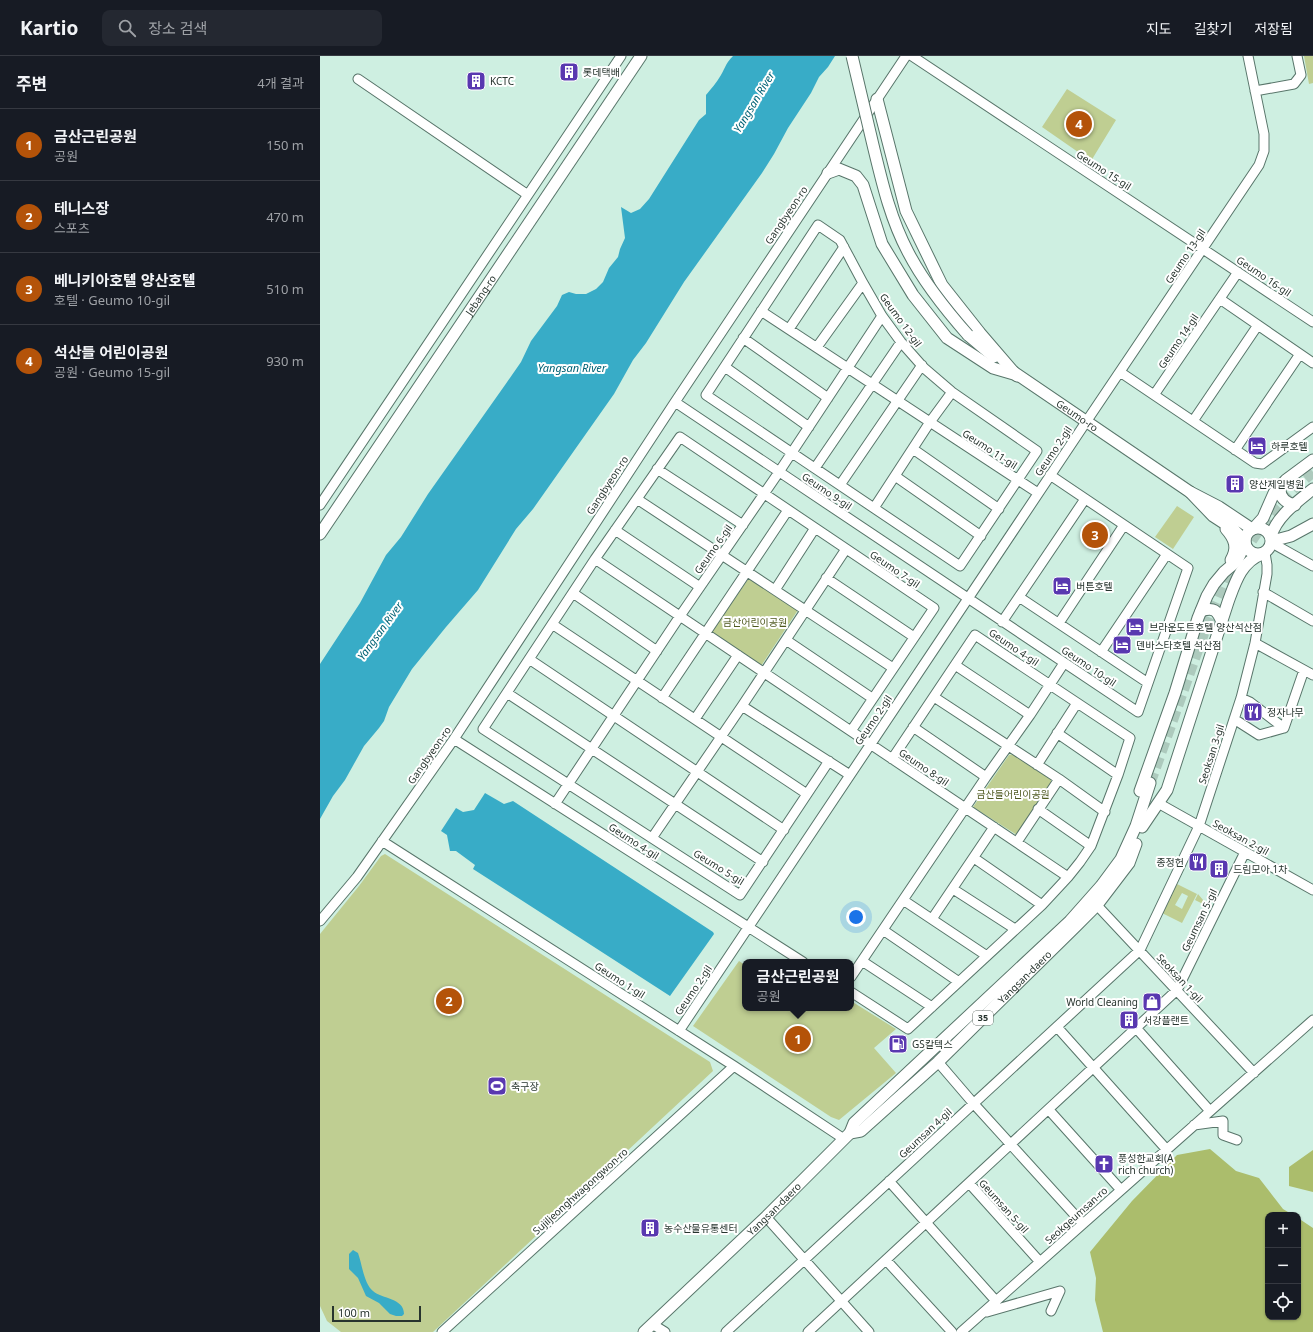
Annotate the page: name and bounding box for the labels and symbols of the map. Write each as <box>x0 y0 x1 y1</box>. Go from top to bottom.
building icon: 롯데택배 <box>558 61 580 83</box>
place label: 롯데택배 <box>583 65 620 79</box>
water label: Yangsan River <box>730 68 778 135</box>
building icon: KCTC <box>465 70 487 92</box>
place label: KCTC <box>490 74 515 88</box>
pin: 4 <box>1066 109 1092 139</box>
street label: Geumo 15-gil <box>1074 147 1134 193</box>
street label: Gangbyeon-ro <box>761 183 811 247</box>
street label: Geumo 13-gil <box>1162 226 1208 286</box>
street label: Geumo 16-gil <box>1234 253 1294 299</box>
street label: Jebang-ro <box>461 272 499 319</box>
street label: Geumo 12-gil <box>877 290 925 350</box>
street label: Geumo 14-gil <box>1155 311 1201 371</box>
water label: Yangsan River <box>538 360 607 375</box>
street label: Geumo-ro <box>1054 396 1101 435</box>
street label: Geumo 2-gil <box>1031 423 1075 479</box>
street label: Geumo 11-gil <box>960 426 1020 472</box>
hotel icon: 하루호텔 <box>1246 435 1268 457</box>
place label: 하루호텔 <box>1271 439 1308 453</box>
street label: Gangbyeon-ro <box>583 453 631 517</box>
street label: Geumo 9-gil <box>799 469 855 513</box>
building icon: 양산제일병원 <box>1224 473 1246 495</box>
place label: 양산제일병원 <box>1249 477 1304 491</box>
pin: 3 <box>1082 520 1108 550</box>
street label: Geumo 6-gil <box>691 521 735 577</box>
street label: Geumo 7-gil <box>867 547 923 591</box>
hotel icon: 버튼호텔 <box>1051 575 1073 597</box>
place label: 버튼호텔 <box>1076 579 1113 593</box>
water label: Yangsan River <box>353 598 406 663</box>
park label: 금산어린이공원 <box>723 615 787 629</box>
hotel icon: 브라운도트호텔 양산석산점 <box>1124 616 1146 638</box>
place label: 브라운도트호텔 양산석산점 <box>1149 620 1262 634</box>
street label: Geumo 4-gil <box>986 625 1042 669</box>
hotel icon: 덴바스타호텔 석산점 <box>1111 634 1133 656</box>
place label: 덴바스타호텔 석산점 <box>1136 638 1221 652</box>
street label: Geumo 10-gil <box>1059 643 1119 689</box>
street label: Geumo 2-gil <box>851 692 895 748</box>
restaurant icon: 정자나무 <box>1242 701 1264 723</box>
place label: 정자나무 <box>1267 705 1304 719</box>
street label: Seoksan 3-gil <box>1195 722 1227 786</box>
street label: Gangbyeon-ro <box>404 723 454 787</box>
street label: Geumo 8-gil <box>896 745 952 789</box>
park label: 금산들어린이공원 <box>976 787 1050 801</box>
street label: Seoksan 2-gil <box>1211 816 1271 858</box>
street label: Geumo 4-gil <box>606 820 662 862</box>
street label: Geumo 5-gil <box>691 846 747 888</box>
restaurant icon: 종정헌 <box>1187 851 1209 873</box>
place label: 종정헌 <box>1156 855 1184 869</box>
building icon: 드림모아 1차 <box>1208 858 1230 880</box>
place label: 드림모아 1차 <box>1233 862 1288 876</box>
street label: Geumsan 5-gil <box>1178 886 1220 954</box>
your location <box>846 907 866 927</box>
street label: Yangsan-daero <box>994 947 1054 1006</box>
street label: Seoksan 1-gil <box>1154 951 1206 1005</box>
street label: Geumo 1-gil <box>592 959 648 1001</box>
street label: Geumo 2-gil <box>671 962 715 1018</box>
pin: 2 <box>436 986 462 1016</box>
shop icon: World Cleaning <box>1141 991 1163 1013</box>
place label: World Cleaning <box>1066 995 1138 1009</box>
building icon: 서강플랜트 <box>1118 1009 1140 1031</box>
road number: 35 <box>973 1011 993 1025</box>
place label: 서강플랜트 <box>1143 1013 1189 1027</box>
pin: 1 <box>785 1024 811 1054</box>
fuel station icon: GS칼텍스 <box>887 1033 909 1055</box>
place label: GS칼텍스 <box>912 1037 952 1051</box>
sports icon: 축구장 <box>486 1075 508 1097</box>
place label: 축구장 <box>511 1079 539 1093</box>
street label: Geumsan 4-gil <box>895 1105 955 1161</box>
street label: Sujiljeonghwagongwon-ro <box>529 1144 631 1238</box>
place label: 풍성한교회(A rich church) <box>1118 1151 1174 1177</box>
church icon: 풍성한교회(A rich church) <box>1093 1153 1115 1175</box>
street label: Geumsan 5-gil <box>976 1176 1032 1236</box>
street label: Yangsan-daero <box>744 1179 804 1238</box>
street label: Seokgeumsan-ro <box>1042 1183 1110 1247</box>
building icon: 농수산물유통센터 <box>639 1217 661 1239</box>
place label: 농수산물유통센터 <box>664 1221 738 1235</box>
scale bar <box>332 1304 421 1323</box>

